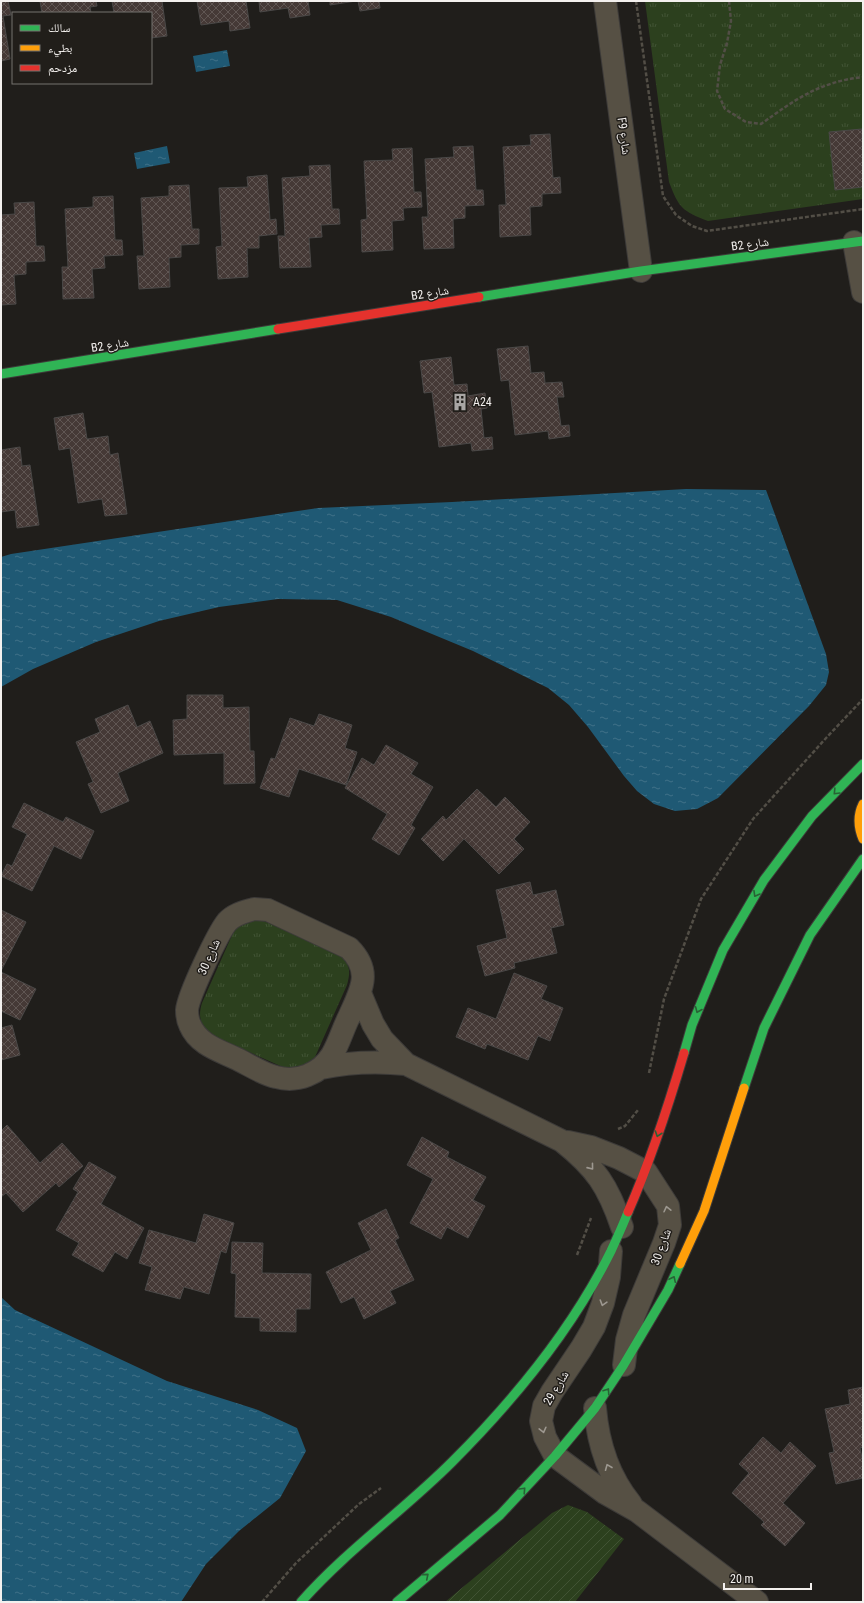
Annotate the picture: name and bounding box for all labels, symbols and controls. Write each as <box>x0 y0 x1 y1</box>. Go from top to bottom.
legend <box>12 12 152 84</box>
text: سالك <box>48 21 70 35</box>
text: بطيء <box>48 41 72 58</box>
text: مزدحم <box>48 61 77 76</box>
street label: F9 شارع <box>613 117 634 156</box>
street label: B2 شارع <box>730 234 770 255</box>
street label: B2 شارع <box>410 283 450 304</box>
street label: B2 شارع <box>90 335 130 356</box>
building icon: A24 <box>450 392 470 412</box>
place label: A24 <box>473 395 492 409</box>
one-way arrow <box>833 787 841 795</box>
one-way arrow <box>753 890 760 897</box>
street label: شارع 30 <box>195 937 224 977</box>
one-way arrow <box>695 1006 703 1014</box>
one-way arrow <box>655 1130 663 1137</box>
one-way arrow <box>586 1162 593 1170</box>
one-way arrow <box>663 1206 672 1213</box>
street label: شارع 30 <box>648 1227 675 1267</box>
one-way arrow <box>668 1276 676 1283</box>
one-way arrow <box>599 1300 607 1307</box>
street label: شارع 29 <box>540 1368 573 1408</box>
one-way arrow <box>602 1388 610 1395</box>
one-way arrow <box>538 1427 547 1434</box>
one-way arrow <box>605 1464 613 1472</box>
one-way arrow <box>519 1487 526 1495</box>
scale bar <box>724 1565 811 1591</box>
text: 20 m <box>730 1572 754 1586</box>
one-way arrow <box>422 1574 429 1581</box>

